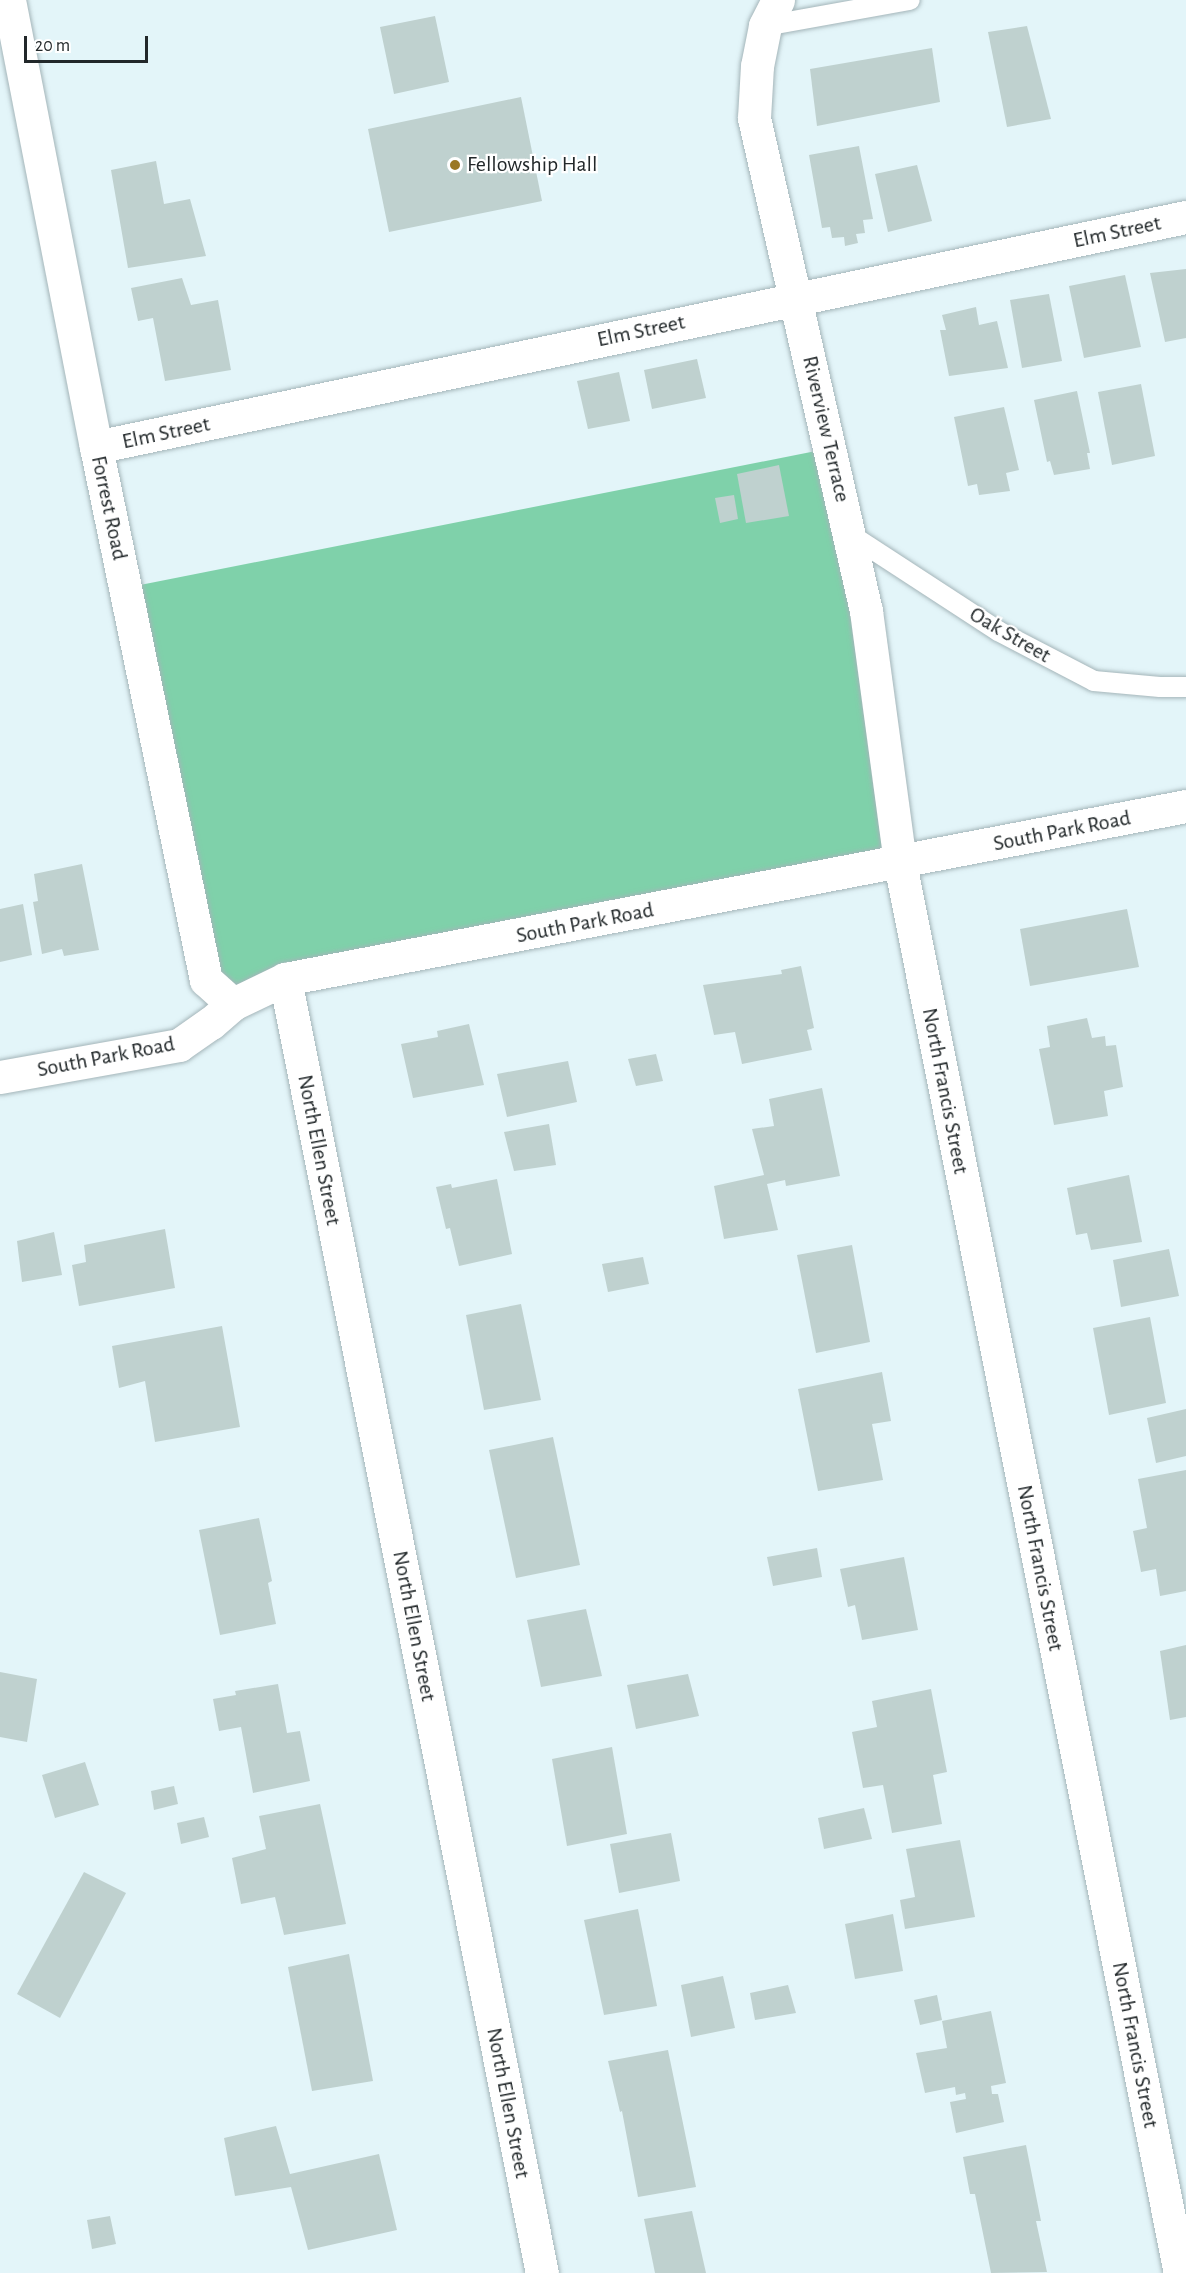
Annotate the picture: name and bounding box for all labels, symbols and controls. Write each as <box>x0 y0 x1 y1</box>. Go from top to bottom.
scale bar <box>27 24 152 62</box>
text: 20 m <box>35 37 70 55</box>
place label: Fellowship Hall <box>467 152 597 178</box>
marker: Fellowship Hall <box>448 158 462 172</box>
street label: Elm Street <box>1071 210 1163 254</box>
street label: Elm Street <box>595 309 687 353</box>
street label: Riverview Terrace <box>796 353 856 505</box>
street label: Elm Street <box>120 411 212 455</box>
street label: Forrest Road <box>85 453 133 563</box>
street label: Oak Street <box>965 601 1055 669</box>
street label: South Park Road <box>991 805 1133 857</box>
street label: South Park Road <box>514 897 656 949</box>
street label: North Francis Street <box>916 1006 974 1176</box>
street label: South Park Road <box>35 1031 177 1083</box>
street label: North Ellen Street <box>291 1073 347 1227</box>
street label: North Francis Street <box>1011 1483 1069 1653</box>
street label: North Ellen Street <box>386 1549 442 1703</box>
street label: North Francis Street <box>1106 1960 1164 2130</box>
street label: North Ellen Street <box>480 2026 536 2180</box>

